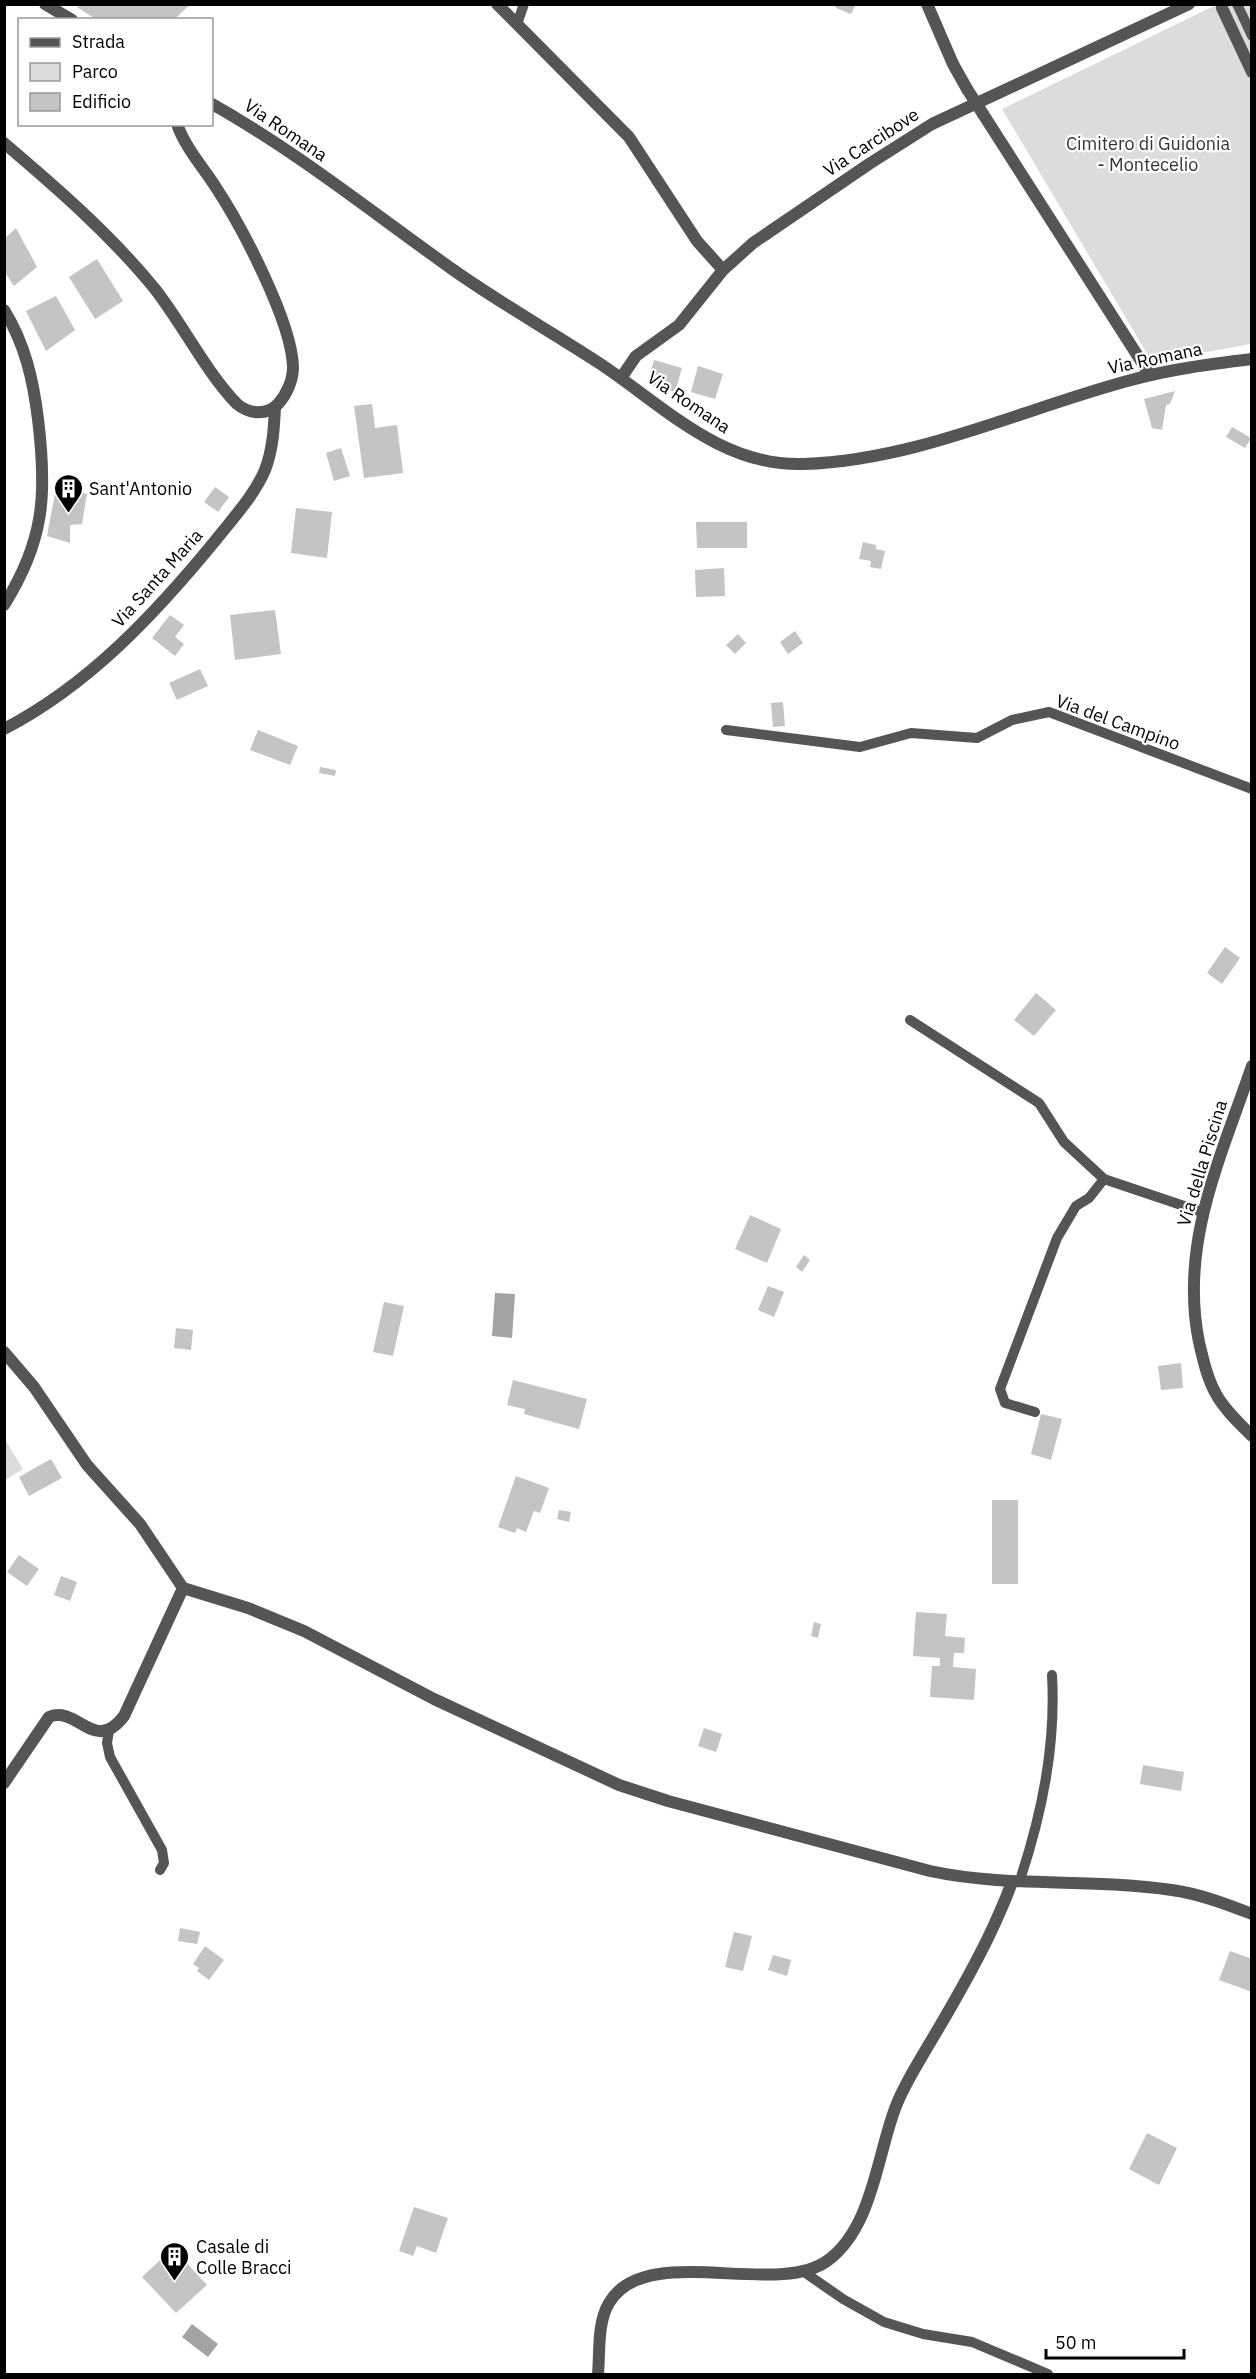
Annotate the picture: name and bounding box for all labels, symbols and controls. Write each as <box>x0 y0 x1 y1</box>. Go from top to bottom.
legend <box>18 18 213 126</box>
text: Strada <box>72 30 125 53</box>
text: Parco <box>72 60 118 83</box>
text: Edificio <box>72 90 131 113</box>
street label: Via Romana <box>240 94 332 167</box>
street label: Via Carcibove <box>819 103 923 181</box>
park label: Cimitero di Guidonia - Montecelio <box>1066 132 1230 176</box>
street label: Via Romana <box>1106 337 1205 379</box>
street label: Via Romana <box>643 366 735 439</box>
building icon: Sant'Antonio <box>52 472 84 514</box>
place label: Sant'Antonio <box>89 477 192 500</box>
street label: Via Santa Maria <box>107 524 208 632</box>
street label: Via del Campino <box>1053 689 1183 755</box>
street label: Via della Piscina <box>1172 1097 1232 1229</box>
place label: Casale di Colle Bracci <box>196 2235 292 2279</box>
building icon: Casale di Colle Bracci <box>159 2240 191 2282</box>
scale bar <box>1046 2322 1184 2360</box>
text: 50 m <box>1055 2331 1097 2354</box>

